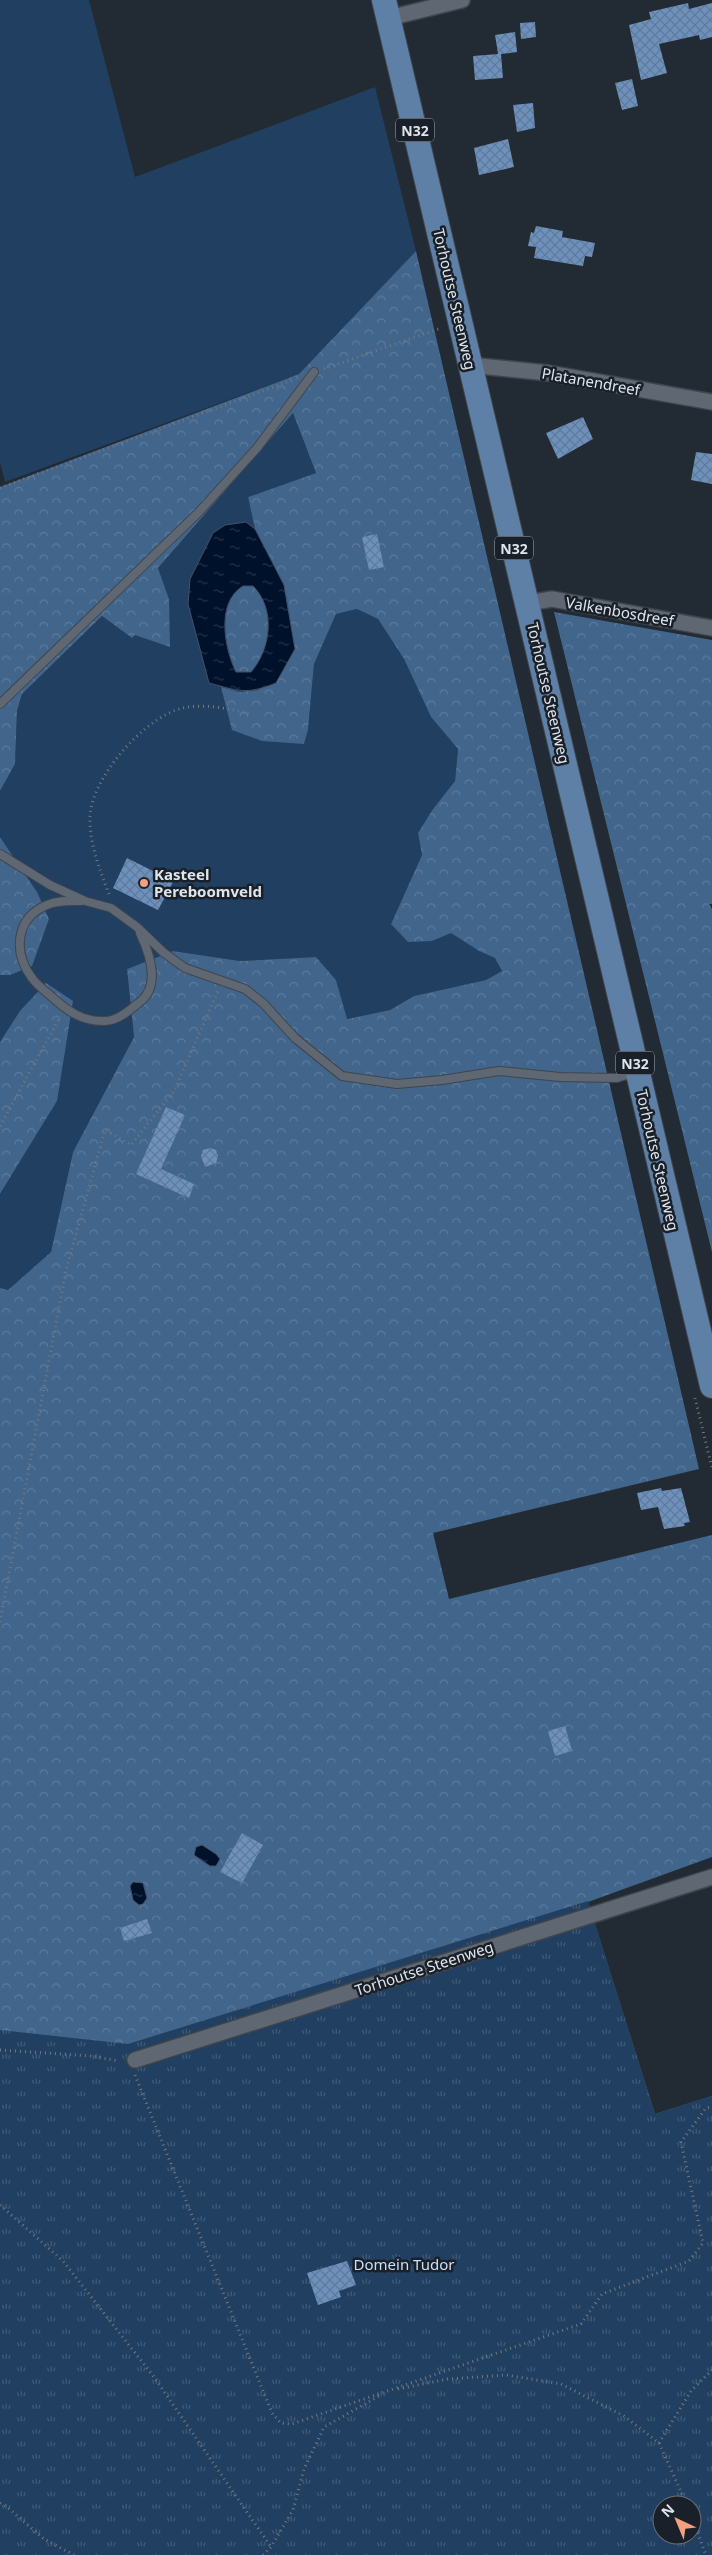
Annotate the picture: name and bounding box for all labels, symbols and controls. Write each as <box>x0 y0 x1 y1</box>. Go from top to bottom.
road number: N32 <box>396 118 434 142</box>
street label: Torhoutse Steenweg <box>429 226 481 372</box>
street label: Platanendreef <box>540 363 642 400</box>
road number: N32 <box>495 536 533 560</box>
street label: Valkenbosdreef <box>564 592 676 630</box>
street label: Torhoutse Steenweg <box>523 620 575 766</box>
place label: Kasteel Pereboomveld <box>154 864 262 901</box>
marker: Kasteel Pereboomveld <box>138 877 150 889</box>
road number: N32 <box>616 1052 654 1074</box>
street label: Torhoutse Steenweg <box>632 1087 684 1233</box>
street label: Torhoutse Steenweg <box>352 1936 496 2000</box>
park label: Domein Tudor <box>354 2254 454 2274</box>
north arrow <box>652 2495 702 2545</box>
text: N <box>657 2499 678 2521</box>

